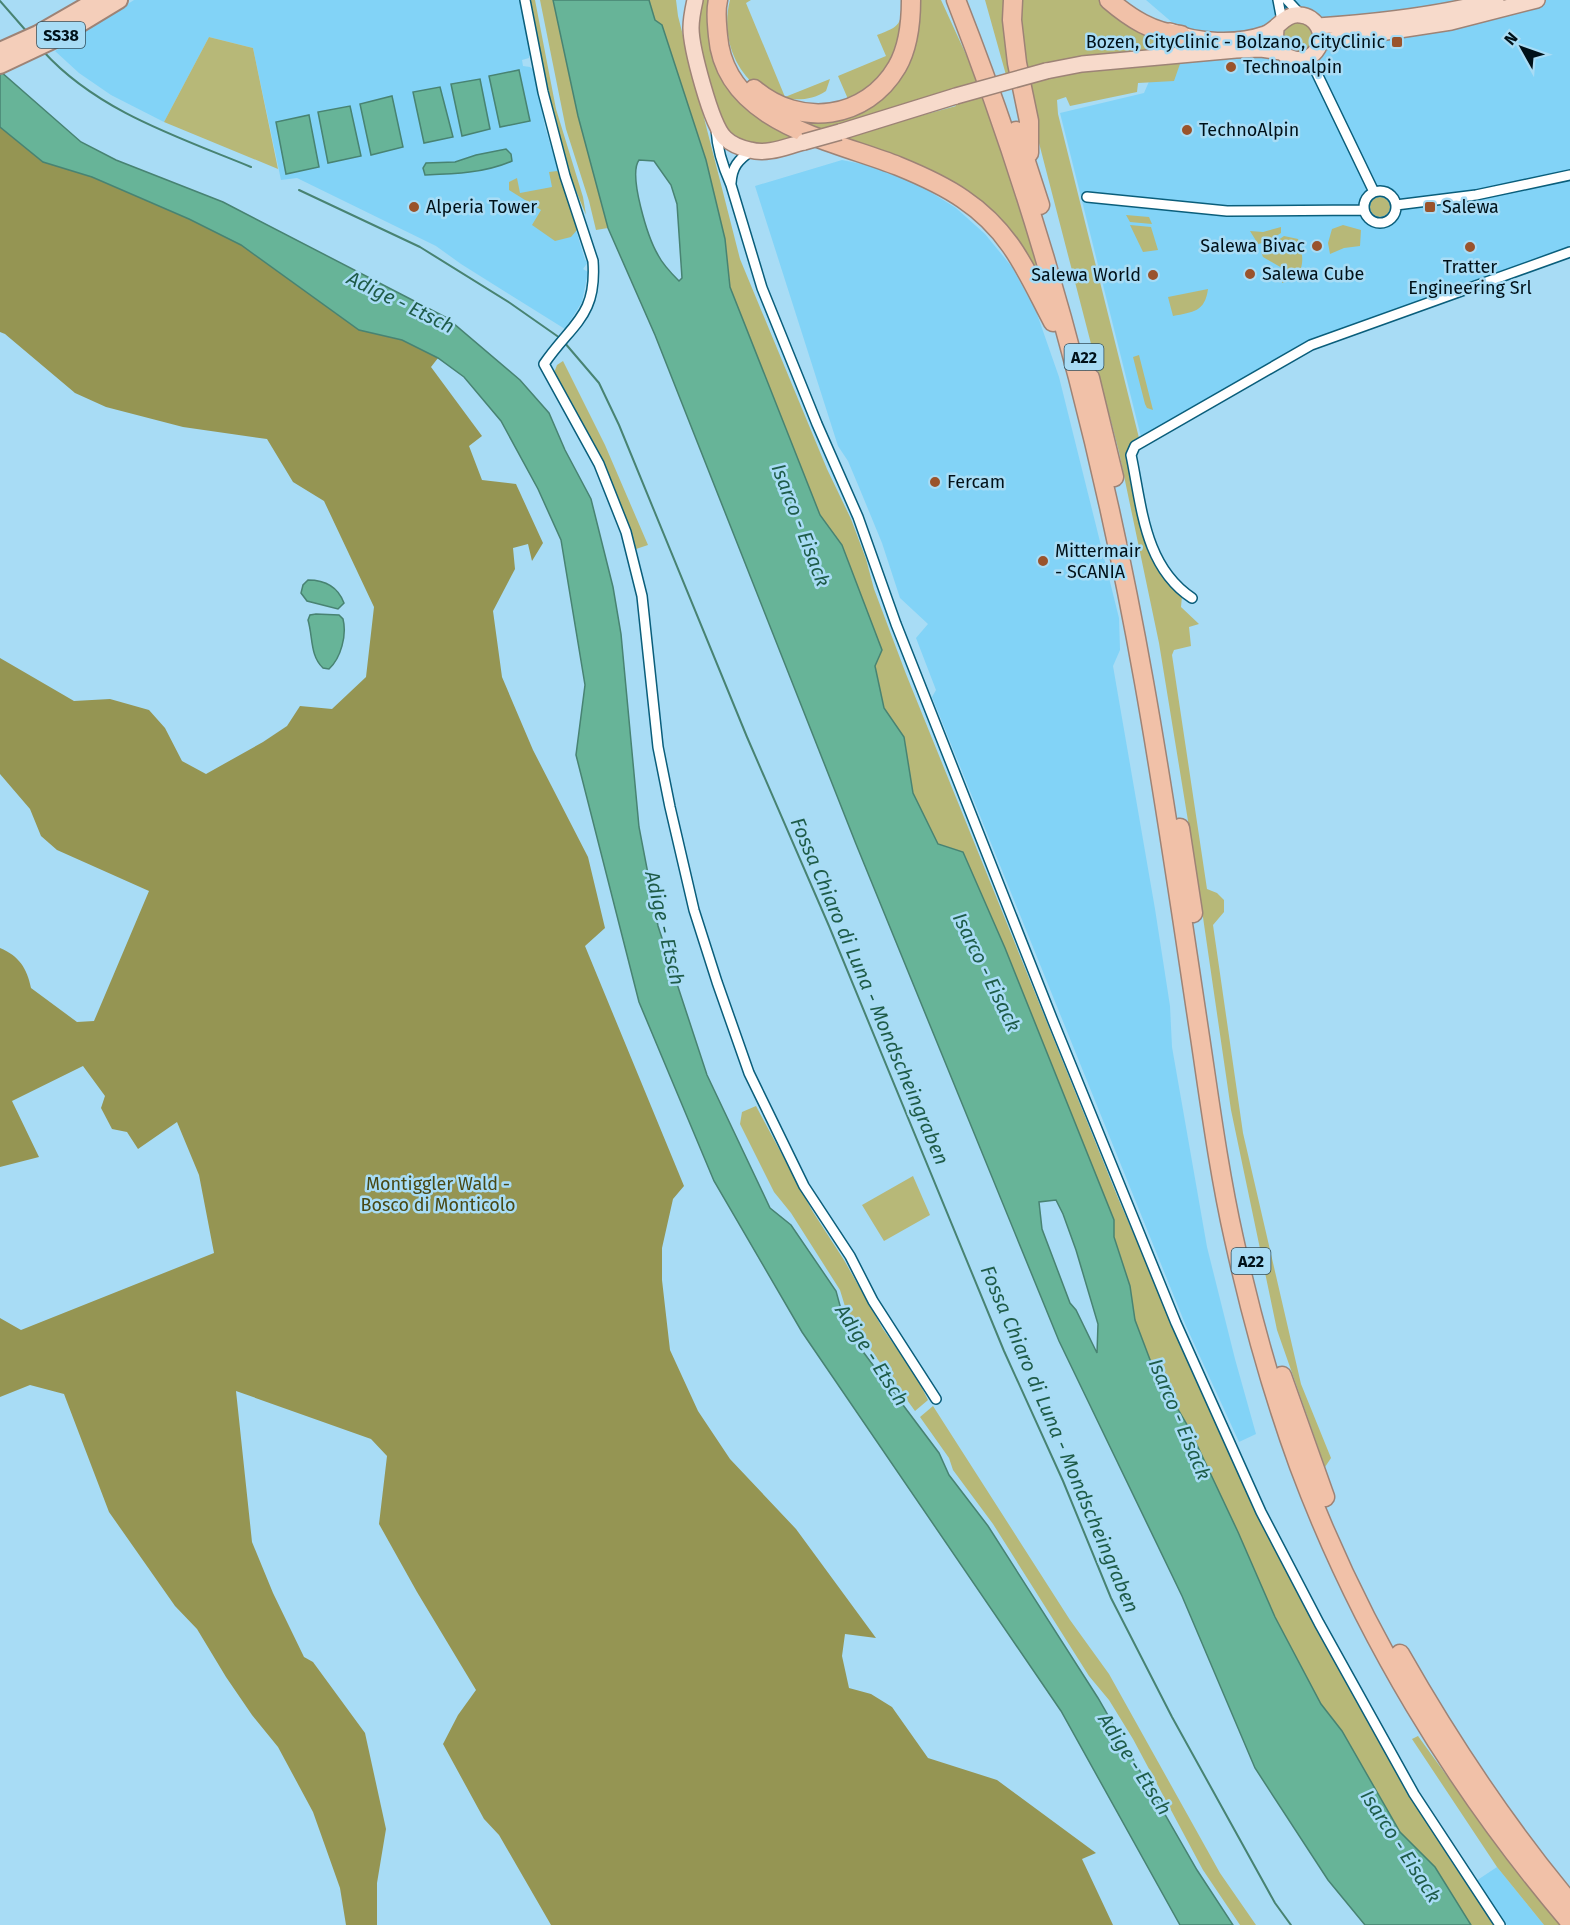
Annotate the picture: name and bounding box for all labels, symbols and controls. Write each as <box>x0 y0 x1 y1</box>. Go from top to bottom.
north arrow <box>1492 18 1552 78</box>
road number: SS38 <box>37 22 85 48</box>
text: N <box>1500 29 1522 49</box>
place label: Bozen, CityClinic - Bolzano, CityClinic <box>1086 31 1385 53</box>
marker: Bozen, CityClinic - Bolzano, CityClinic <box>1390 35 1404 49</box>
place label: Technoalpin <box>1243 56 1342 78</box>
marker: Technoalpin <box>1224 60 1238 74</box>
place label: TechnoAlpin <box>1199 119 1299 141</box>
marker: TechnoAlpin <box>1180 123 1194 137</box>
place label: Alperia Tower <box>426 196 537 218</box>
place label: Salewa <box>1442 196 1499 218</box>
marker: Alperia Tower <box>407 200 421 214</box>
marker: Salewa <box>1423 200 1437 214</box>
place label: Salewa Bivac <box>1200 235 1305 257</box>
marker: Salewa Bivac <box>1310 239 1324 253</box>
marker: Tratter Engineering Srl <box>1463 240 1477 254</box>
place label: Tratter Engineering Srl <box>1408 256 1532 299</box>
place label: Salewa Cube <box>1262 263 1364 285</box>
place label: Salewa World <box>1031 264 1141 286</box>
water label: Adige - Etsch <box>342 265 459 338</box>
marker: Salewa Cube <box>1243 267 1257 281</box>
marker: Salewa World <box>1146 268 1160 282</box>
road number: A22 <box>1064 344 1104 370</box>
water label: Isarco - Eisack <box>767 460 835 590</box>
place label: Fercam <box>947 471 1005 493</box>
marker: Fercam <box>928 475 942 489</box>
place label: Mittermair - SCANIA <box>1055 540 1141 583</box>
marker: Mittermair - SCANIA <box>1036 554 1050 568</box>
water label: Fossa Chiaro di Luna - Mondscheingraben <box>786 814 954 1168</box>
water label: Adige - Etsch <box>640 868 690 988</box>
water label: Isarco - Eisack <box>948 909 1026 1036</box>
park label: Montiggler Wald - Bosco di Monticolo <box>360 1173 516 1216</box>
road number: A22 <box>1232 1248 1270 1274</box>
water label: Fossa Chiaro di Luna - Mondscheingraben <box>976 1262 1144 1616</box>
water label: Adige - Etsch <box>830 1299 914 1410</box>
water label: Isarco - Eisack <box>1144 1355 1216 1483</box>
water label: Adige - Etsch <box>1093 1708 1177 1819</box>
water label: Isarco - Eisack <box>1356 1785 1446 1907</box>

